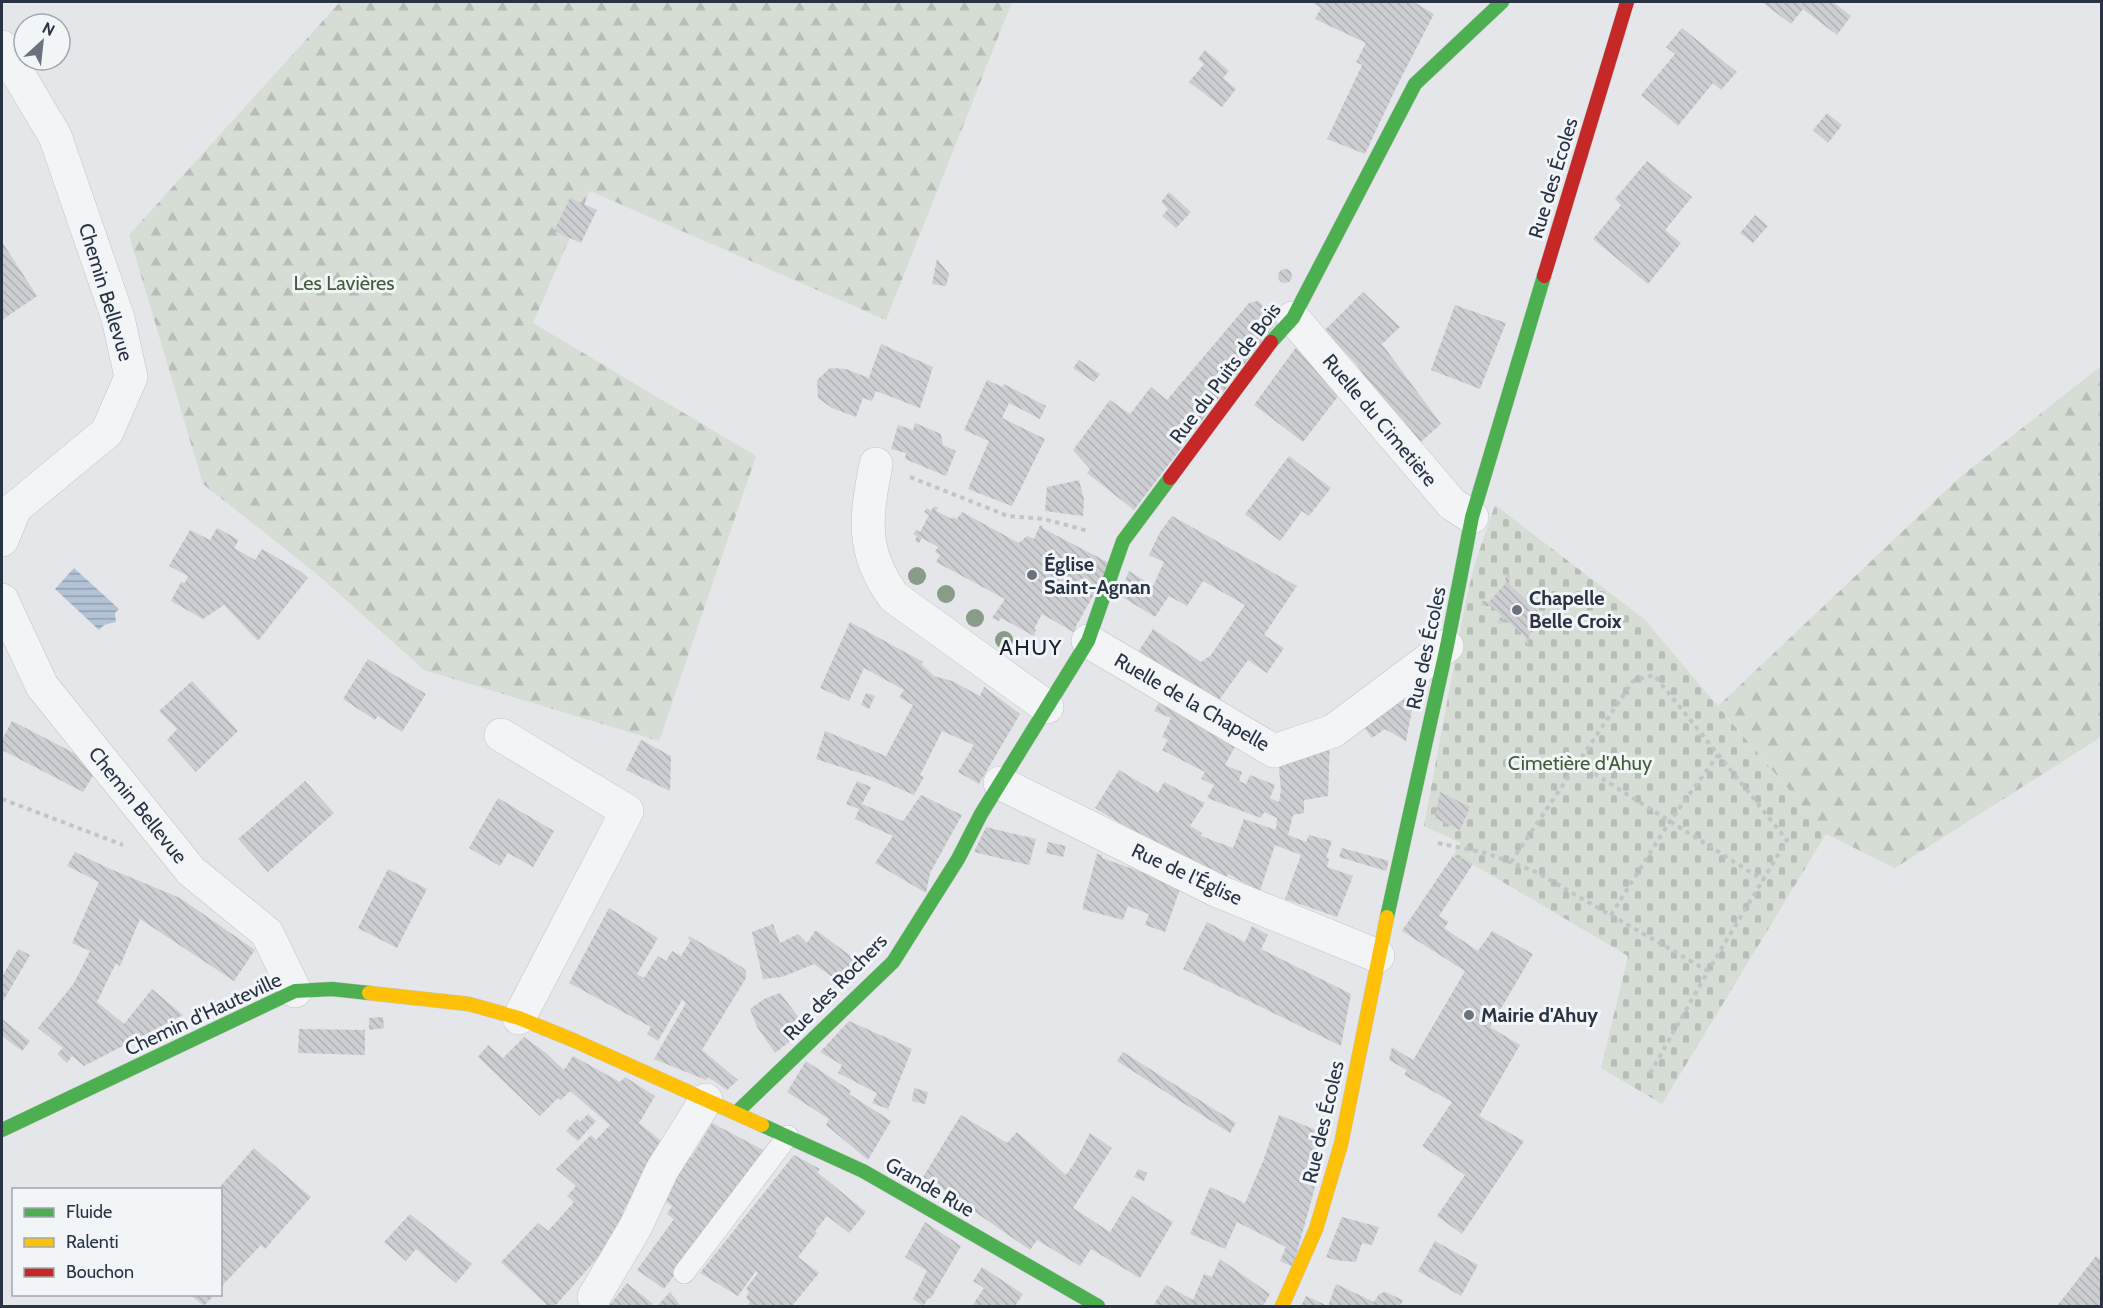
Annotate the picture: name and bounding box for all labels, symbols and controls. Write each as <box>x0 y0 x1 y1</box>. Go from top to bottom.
north arrow <box>12 12 72 72</box>
text: N <box>39 18 58 40</box>
street label: Rue des Écoles <box>1523 115 1583 241</box>
street label: Chemin Bellevue <box>74 220 138 364</box>
park label: Les Lavières <box>294 271 395 295</box>
street label: Rue du Puits de Bois <box>1164 298 1286 448</box>
street label: Ruelle du Cimetière <box>1318 349 1442 491</box>
place label: Église Saint-Agnan <box>1044 552 1151 599</box>
marker: Église Saint-Agnan <box>1025 568 1039 582</box>
street label: Rue des Écoles <box>1401 584 1451 712</box>
place label: Chapelle Belle Croix <box>1529 586 1622 633</box>
marker: Chapelle Belle Croix <box>1510 603 1524 617</box>
district label: AHUY <box>999 634 1063 661</box>
street label: Ruelle de la Chapelle <box>1110 648 1274 756</box>
street label: Chemin Bellevue <box>84 742 192 868</box>
park label: Cimetière d'Ahuy <box>1508 751 1652 775</box>
street label: Rue de l'Église <box>1128 838 1246 910</box>
street label: Rue des Rochers <box>778 929 892 1045</box>
street label: Chemin d'Hauteville <box>121 967 285 1061</box>
place label: Mairie d'Ahuy <box>1481 1003 1598 1027</box>
marker: Mairie d'Ahuy <box>1462 1008 1476 1022</box>
street label: Rue des Écoles <box>1297 1058 1349 1186</box>
street label: Grande Rue <box>881 1152 979 1222</box>
legend <box>12 1188 222 1296</box>
text: Fluide <box>66 1201 112 1223</box>
text: Ralenti <box>66 1231 119 1253</box>
text: Bouchon <box>66 1261 134 1283</box>

